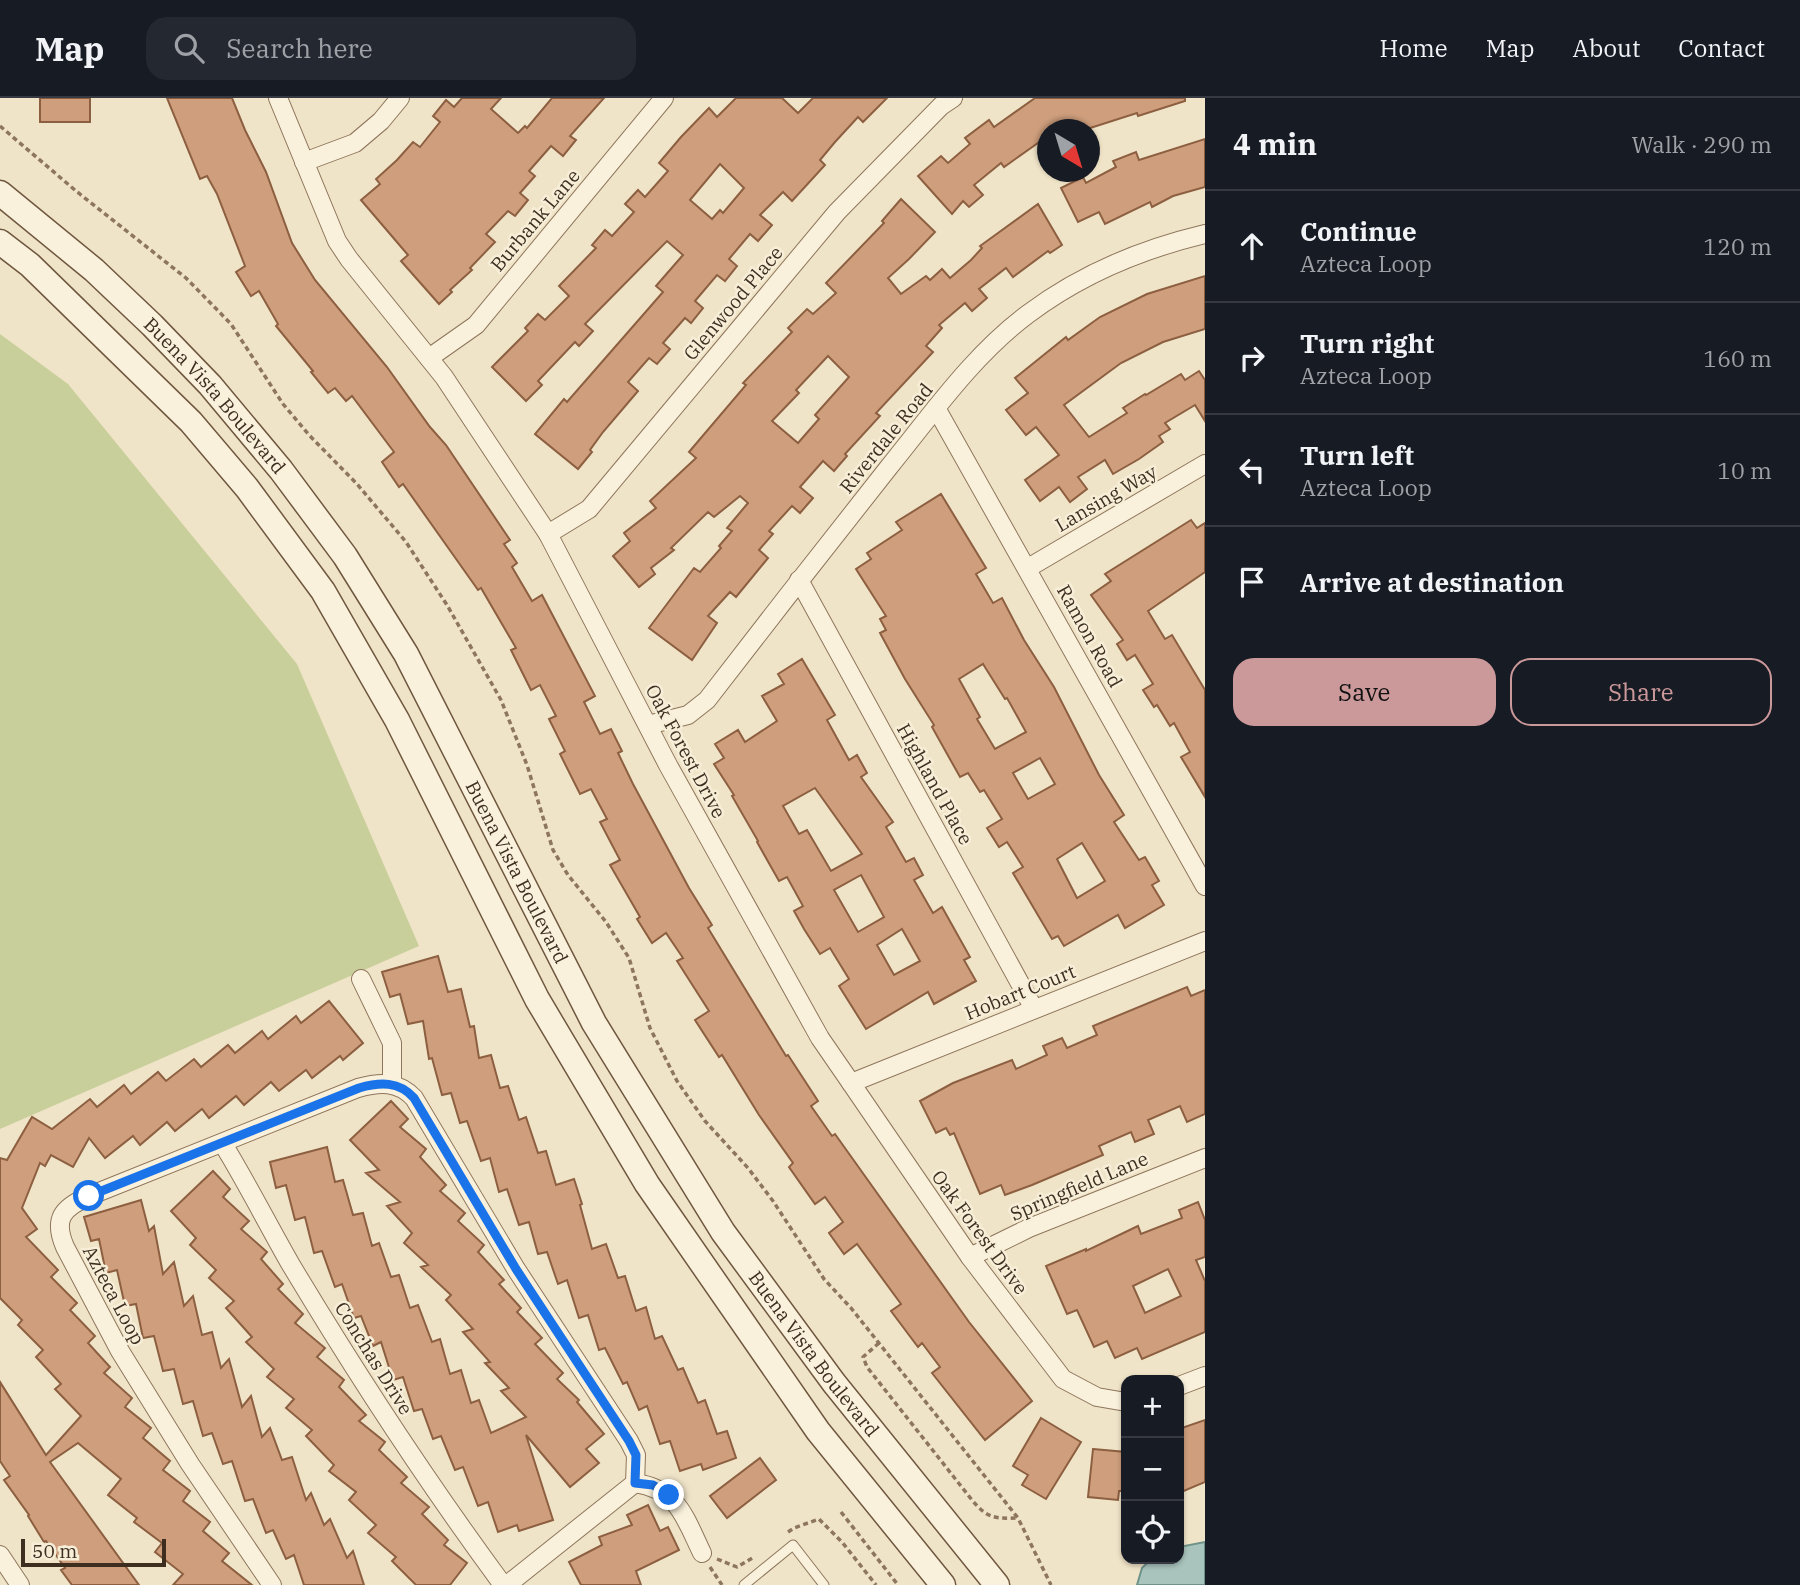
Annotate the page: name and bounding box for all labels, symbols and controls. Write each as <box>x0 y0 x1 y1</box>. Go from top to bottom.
search box <box>146 17 636 80</box>
text: Map <box>35 27 104 70</box>
icon: search <box>170 29 208 67</box>
text: Search here <box>226 31 373 65</box>
text: Home <box>1380 32 1448 64</box>
text: Map <box>1486 32 1534 64</box>
text: About <box>1572 32 1640 64</box>
text: Contact <box>1678 32 1765 64</box>
north arrow <box>1037 119 1100 182</box>
text: 4 min <box>1233 124 1317 163</box>
text: Walk · 290 m <box>1631 129 1772 159</box>
street label: Burbank Lane <box>485 164 585 276</box>
text: Continue <box>1300 214 1417 248</box>
icon: ahead <box>1233 227 1271 265</box>
text: 120 m <box>1703 231 1772 261</box>
street label: Glenwood Place <box>678 241 788 365</box>
text: Azteca Loop <box>1300 248 1432 278</box>
street label: Buena Vista Boulevard <box>139 312 291 479</box>
text: Turn right <box>1300 326 1434 360</box>
icon: right <box>1233 339 1271 377</box>
text: 160 m <box>1703 343 1772 373</box>
text: Azteca Loop <box>1300 360 1432 390</box>
street label: Riverdale Road <box>834 378 938 498</box>
text: Turn left <box>1300 438 1414 472</box>
icon: left <box>1233 451 1271 489</box>
text: 10 m <box>1717 455 1772 485</box>
street label: Lansing Way <box>1051 459 1162 537</box>
text: Azteca Loop <box>1300 472 1432 502</box>
icon: arrive <box>1233 563 1271 601</box>
text: Arrive at destination <box>1300 565 1564 599</box>
street label: Ramon Road <box>1052 580 1128 692</box>
button: Save <box>1233 658 1496 726</box>
button: Share <box>1510 658 1772 726</box>
street label: Oak Forest Drive <box>641 680 731 822</box>
street label: Highland Place <box>892 719 978 849</box>
street label: Buena Vista Boulevard <box>461 777 574 967</box>
street label: Hobart Court <box>961 959 1079 1025</box>
street label: Springfield Lane <box>1006 1146 1152 1226</box>
street label: Oak Forest Drive <box>927 1165 1033 1299</box>
route start <box>73 1180 104 1211</box>
street label: Azteca Loop <box>78 1241 150 1349</box>
street label: Buena Vista Boulevard <box>744 1266 884 1441</box>
street label: Conchas Drive <box>330 1297 418 1419</box>
map controls <box>1121 1375 1184 1564</box>
button: + <box>1121 1375 1184 1438</box>
button: − <box>1121 1438 1184 1501</box>
route end <box>653 1479 684 1510</box>
button: locate <box>1121 1501 1184 1564</box>
scale bar <box>21 1536 166 1568</box>
text: 50 m <box>32 1539 77 1563</box>

